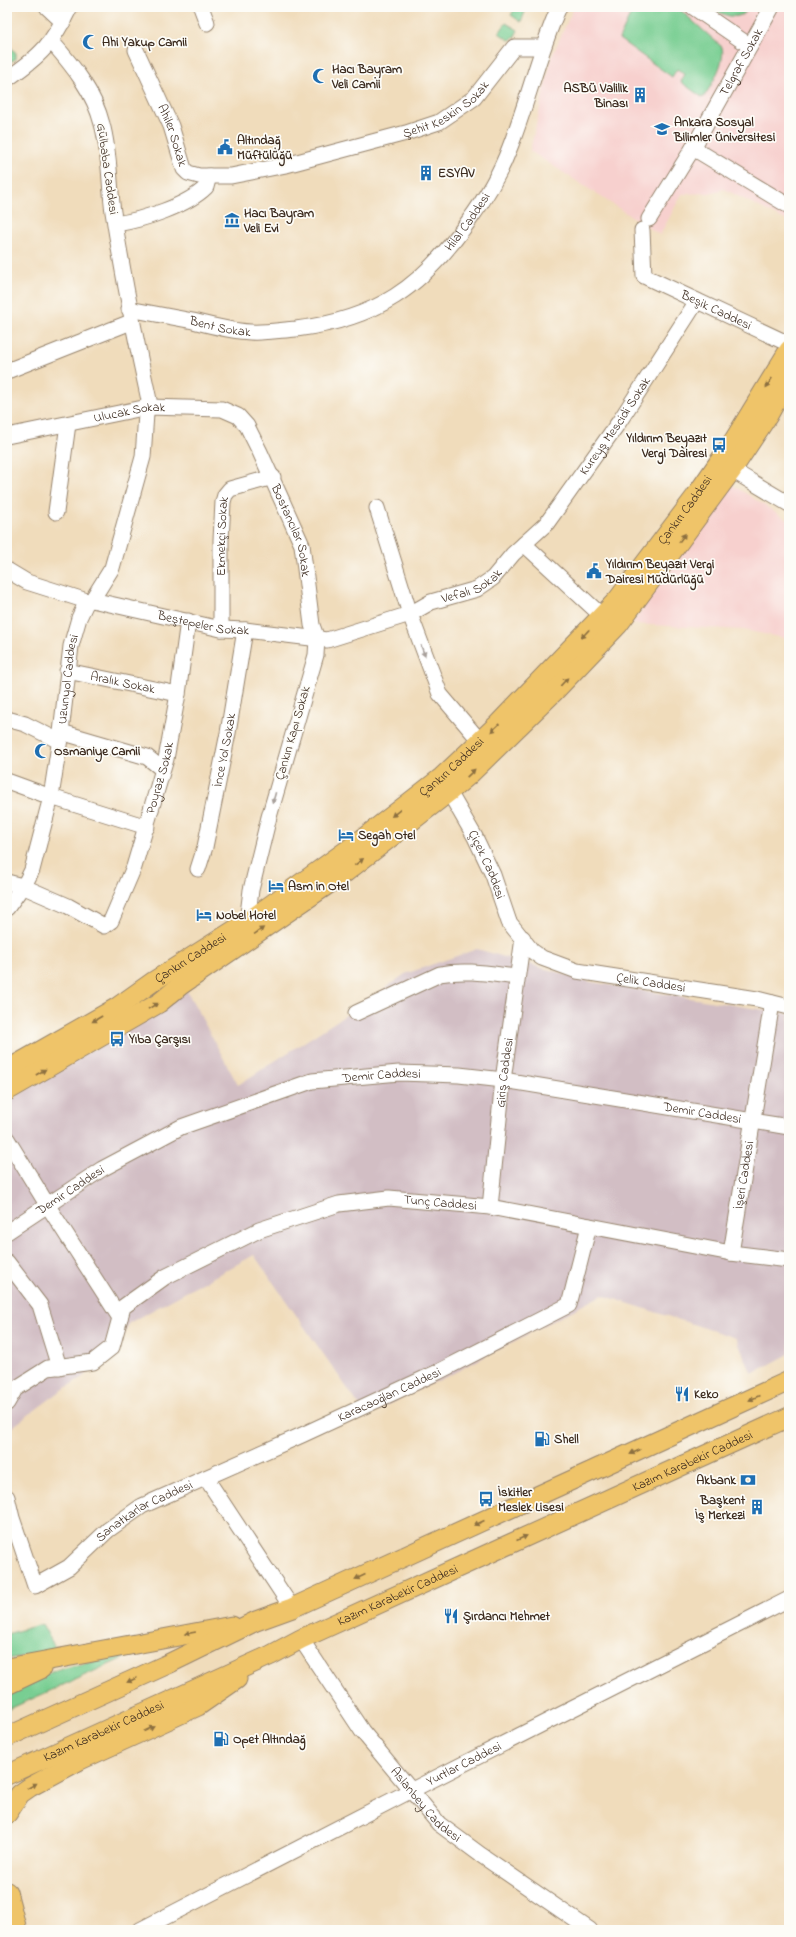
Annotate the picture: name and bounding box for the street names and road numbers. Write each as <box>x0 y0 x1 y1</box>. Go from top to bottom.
street label: Telgraf Sokak <box>715 25 768 99</box>
street label: Şehit Keskin Sokak <box>400 76 494 143</box>
street label: Ahiler Sokak <box>153 101 192 169</box>
street label: Gülbaba Caddesi <box>91 122 123 216</box>
street label: Hilal Caddesi <box>440 189 495 255</box>
street label: Beşik Caddesi <box>677 285 755 335</box>
street label: Bent Sokak <box>187 311 252 342</box>
street label: Kureyş Mescidi Sokak <box>575 373 655 479</box>
street label: Ulucak Sokak <box>92 397 166 427</box>
street label: Çankırı Caddesi <box>653 471 717 548</box>
street label: Bostancılar Sokak <box>266 480 315 578</box>
street label: Ekmekçi Sokak <box>211 493 234 576</box>
street label: Vefalı Sokak <box>438 564 507 608</box>
street label: Beştepeler Sokak <box>155 605 251 640</box>
street label: Uzunyol Caddesi <box>52 632 83 725</box>
street label: Aralık Sokak <box>89 667 157 699</box>
street label: Çankırı Kapı Sokak <box>270 683 316 782</box>
street label: İnce Yol Sokak <box>208 711 241 789</box>
street label: Çankırı Caddesi <box>415 733 488 801</box>
street label: Poyraz Sokak <box>141 740 178 816</box>
street label: Çiçek Caddesi <box>463 826 510 902</box>
street label: Çankırı Caddesi <box>151 928 230 988</box>
street label: Çelik Caddesi <box>615 968 687 997</box>
street label: Giriş Caddesi <box>491 1037 518 1109</box>
street label: Demir Caddesi <box>340 1063 421 1088</box>
street label: Demir Caddesi <box>661 1097 743 1129</box>
street label: İşeri Caddesi <box>729 1140 759 1210</box>
street label: Demir Caddesi <box>31 1160 108 1220</box>
street label: Tunç Caddesi <box>403 1190 478 1215</box>
street label: Karacaoğlan Caddesi <box>335 1363 444 1427</box>
street label: Kazım Karabekir Caddesi <box>629 1425 756 1497</box>
street label: Sanatkarlar Caddesi <box>91 1475 196 1547</box>
street label: Kazım Karabekir Caddesi <box>334 1559 461 1631</box>
street label: Kazım Karabekir Caddesi <box>40 1695 167 1767</box>
street label: Yurtlar Caddesi <box>423 1737 505 1791</box>
street label: Aslanbey Caddesi <box>386 1763 465 1847</box>

